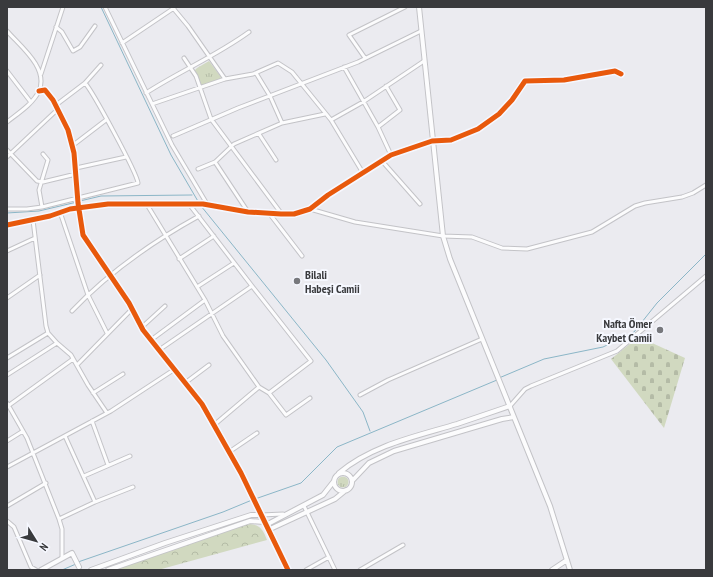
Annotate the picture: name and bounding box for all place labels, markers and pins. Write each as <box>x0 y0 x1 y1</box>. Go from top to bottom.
place label: Bilali Habeşi Camii <box>305 267 360 296</box>
marker: Bilali Habeşi Camii <box>292 276 302 286</box>
place label: Nafta Ömer Kaybet Camii <box>596 316 652 345</box>
marker: Nafta Ömer Kaybet Camii <box>655 325 665 335</box>

